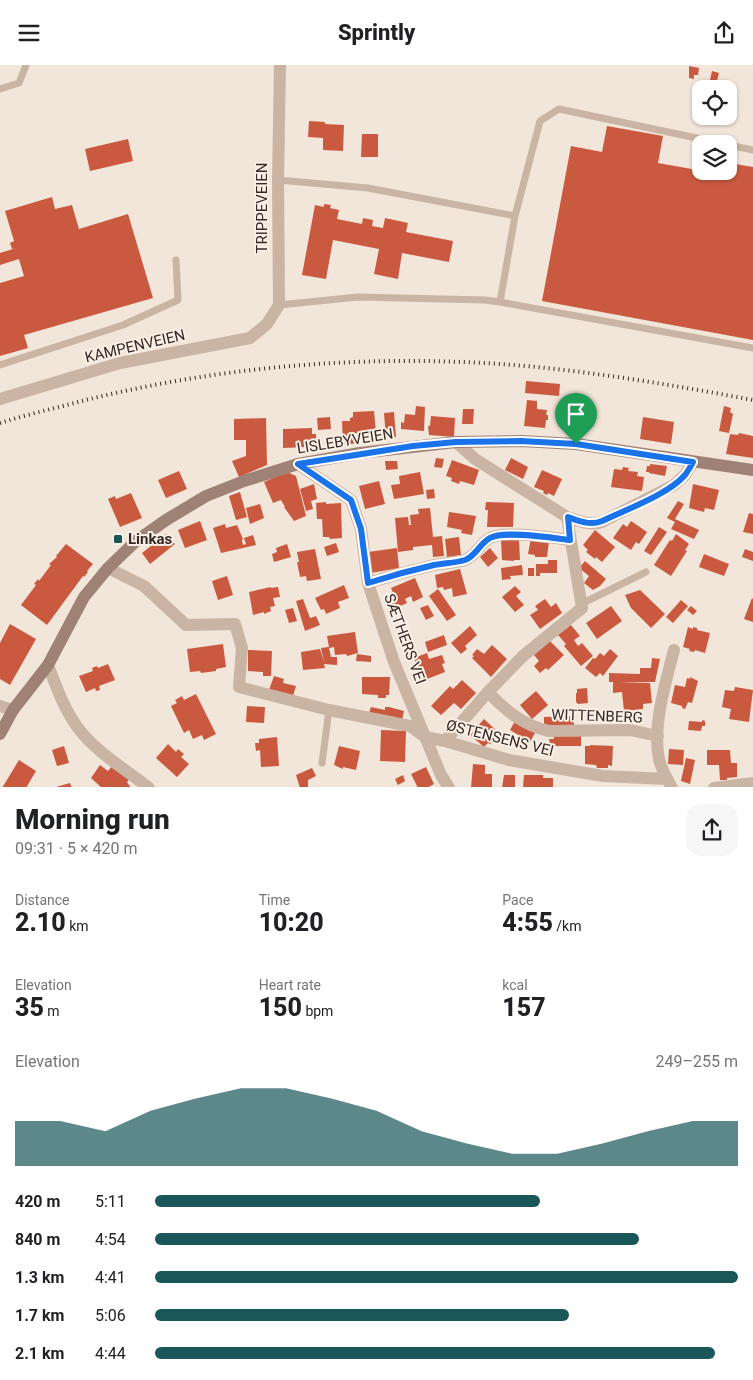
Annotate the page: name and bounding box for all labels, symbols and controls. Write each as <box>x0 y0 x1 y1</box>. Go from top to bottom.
icon: menu <box>15 19 43 47</box>
icon: share <box>710 19 738 47</box>
text: Sprintly <box>338 20 415 45</box>
map controls <box>692 80 737 180</box>
button: locate <box>692 80 737 125</box>
button: layers <box>692 135 737 180</box>
street label: TRIPPEVEIEN <box>253 162 271 254</box>
street label: KAMPENVEIEN <box>83 326 187 366</box>
pin <box>555 393 597 444</box>
icon: arrive <box>562 400 590 428</box>
street label: LISLEBYVEIEN <box>296 425 394 457</box>
place label: Linkas <box>128 530 173 548</box>
marker: Linkas <box>112 533 124 545</box>
street label: SÆTHERS VEI <box>380 591 430 687</box>
street label: WITTENBERG <box>551 705 643 727</box>
street label: ØSTENSENS VEI <box>444 716 556 760</box>
text: Morning run <box>15 803 170 836</box>
button: share <box>686 804 738 856</box>
text: 09:31 · 5 × 420 m <box>15 839 137 858</box>
text: Distance <box>15 892 70 908</box>
text: Time <box>259 892 290 908</box>
text: Pace <box>502 892 533 908</box>
text: 2.10 <box>15 908 66 937</box>
text: 10:20 <box>259 908 324 937</box>
text: 4:55 <box>502 908 553 937</box>
text: km <box>66 918 89 934</box>
text: /km <box>553 918 581 934</box>
text: Elevation <box>15 977 72 993</box>
text: Heart rate <box>259 977 321 993</box>
text: kcal <box>502 977 528 993</box>
text: 35 <box>15 993 44 1022</box>
text: 150 <box>259 993 302 1022</box>
text: 157 <box>502 993 546 1022</box>
text: m <box>44 1003 60 1019</box>
text: bpm <box>302 1003 333 1019</box>
text: Elevation <box>15 1052 80 1071</box>
text: 249–255 m <box>656 1052 738 1071</box>
text: 420 m <box>15 1192 60 1211</box>
text: 5:11 <box>95 1192 126 1211</box>
text: 840 m <box>15 1230 60 1249</box>
text: 4:54 <box>95 1230 126 1249</box>
text: 1.3 km <box>15 1268 64 1287</box>
text: 4:41 <box>95 1268 126 1287</box>
text: 1.7 km <box>15 1306 64 1325</box>
text: 5:06 <box>95 1306 126 1325</box>
text: 2.1 km <box>15 1344 64 1363</box>
text: 4:44 <box>95 1344 126 1363</box>

